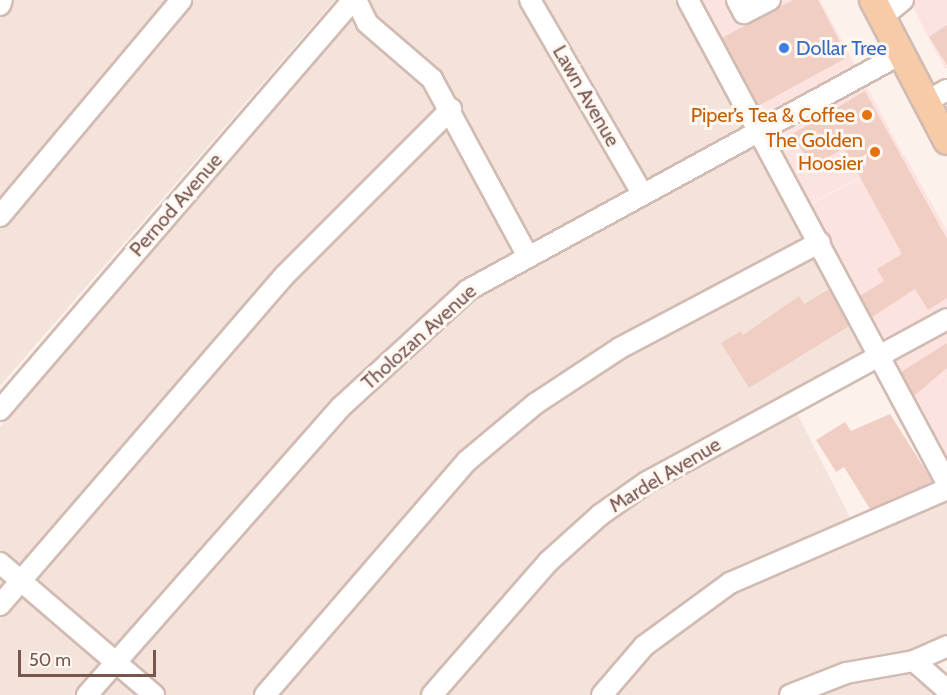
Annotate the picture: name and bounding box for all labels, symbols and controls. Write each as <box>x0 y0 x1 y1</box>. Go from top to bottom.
place label: Dollar Tree <box>796 36 887 60</box>
street label: Lawn Avenue <box>547 41 625 151</box>
marker: Dollar Tree <box>777 41 791 55</box>
place label: Piper’s Tea & Coffee <box>691 103 855 127</box>
marker: Piper’s Tea & Coffee <box>860 108 874 122</box>
place label: The Golden Hoosier <box>765 128 863 175</box>
marker: The Golden Hoosier <box>868 145 882 159</box>
street label: Pernod Avenue <box>125 148 227 262</box>
street label: Tholozan Avenue <box>357 279 481 395</box>
street label: Mardel Avenue <box>605 432 725 518</box>
scale bar <box>21 638 159 676</box>
text: 50 m <box>29 649 71 671</box>

